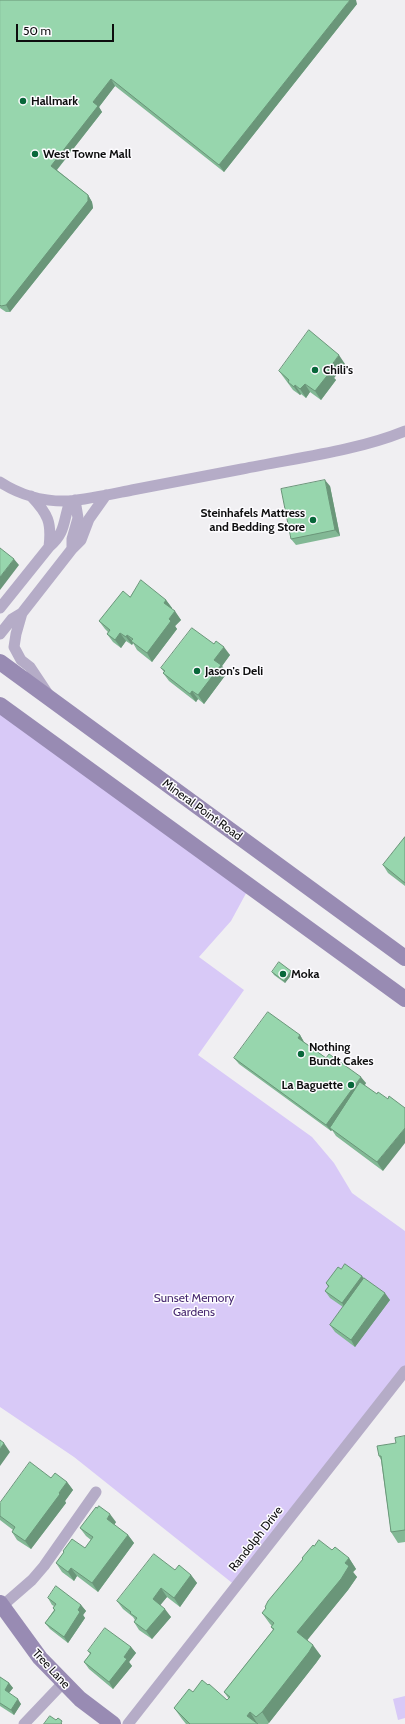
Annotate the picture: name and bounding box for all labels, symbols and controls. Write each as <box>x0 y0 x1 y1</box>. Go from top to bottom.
scale bar <box>18 16 116 42</box>
text: 50 m <box>23 23 51 38</box>
place label: Hallmark <box>31 94 78 108</box>
marker: Hallmark <box>18 96 28 106</box>
place label: West Towne Mall <box>43 147 131 161</box>
marker: West Towne Mall <box>30 149 40 159</box>
place label: Chili's <box>323 363 353 377</box>
marker: Chili's <box>310 365 320 375</box>
place label: Steinhafels Mattress and Bedding Store <box>200 506 305 534</box>
marker: Steinhafels Mattress and Bedding Store <box>308 515 318 525</box>
place label: Jason's Deli <box>205 664 263 678</box>
marker: Jason's Deli <box>192 666 202 676</box>
street label: Mineral Point Road <box>159 776 245 844</box>
place label: Moka <box>291 967 319 981</box>
marker: Moka <box>278 969 288 979</box>
place label: Nothing Bundt Cakes <box>309 1040 373 1068</box>
marker: Nothing Bundt Cakes <box>296 1049 306 1059</box>
place label: La Baguette <box>282 1078 343 1092</box>
marker: La Baguette <box>346 1080 356 1090</box>
park label: Sunset Memory Gardens <box>154 1291 234 1319</box>
street label: Randolph Drive <box>226 1504 286 1574</box>
street label: Tree Lane <box>29 1646 73 1692</box>

